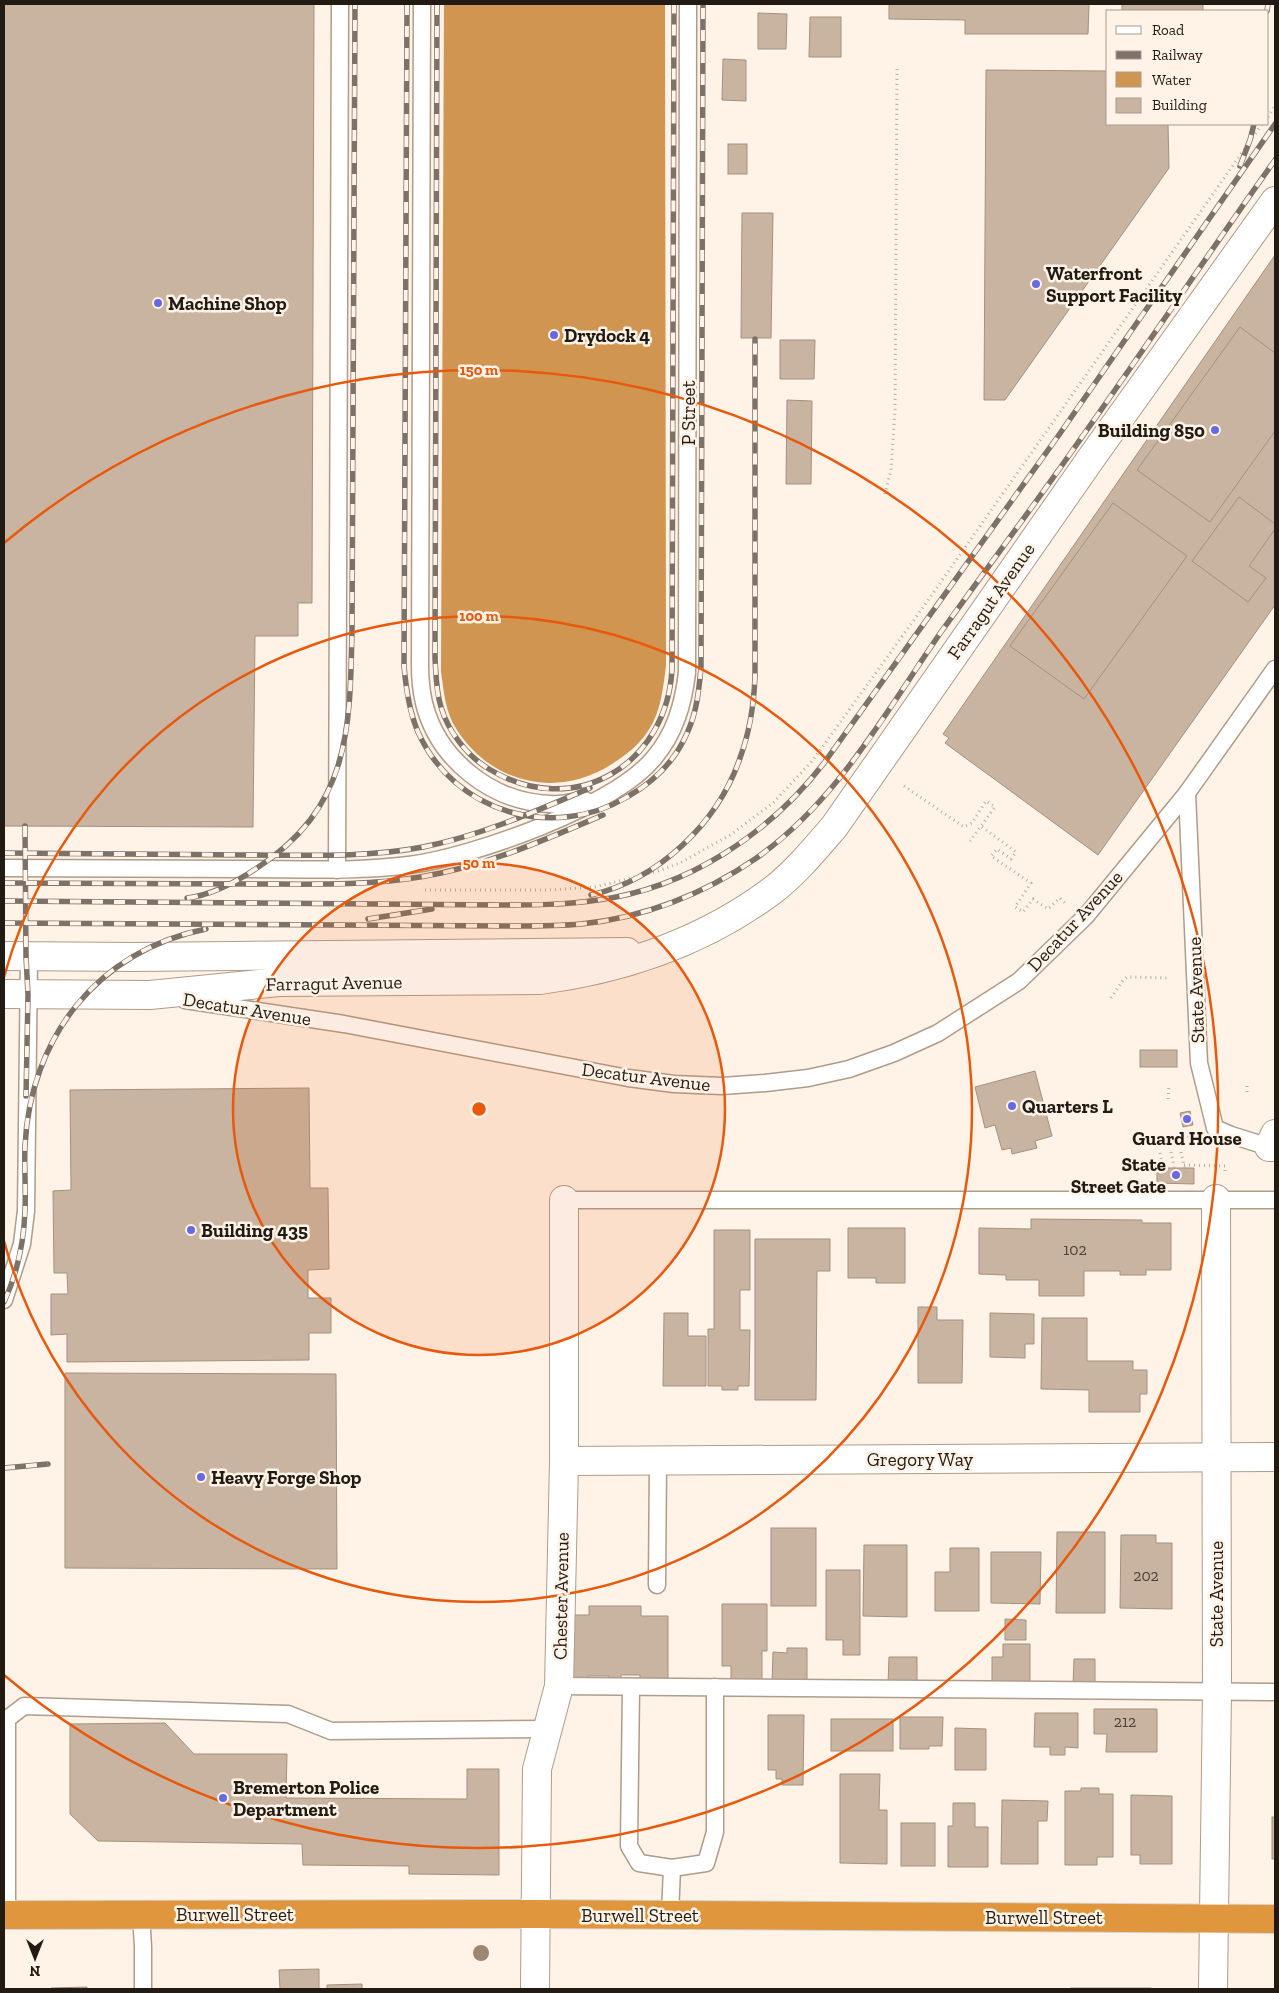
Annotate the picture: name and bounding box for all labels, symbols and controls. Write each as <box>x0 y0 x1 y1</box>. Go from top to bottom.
legend <box>1106 10 1269 125</box>
text: Road <box>1152 21 1185 39</box>
text: Railway <box>1152 46 1203 64</box>
text: Water <box>1152 71 1192 89</box>
text: Building <box>1152 96 1207 114</box>
place label: Waterfront Support Facility <box>1046 262 1182 307</box>
marker: Waterfront Support Facility <box>1030 278 1042 290</box>
place label: Machine Shop <box>168 292 287 315</box>
marker: Machine Shop <box>152 297 164 309</box>
place label: Drydock 4 <box>564 324 650 347</box>
marker: Drydock 4 <box>548 329 560 341</box>
text: 150 m <box>460 361 498 379</box>
street label: P Street <box>677 381 700 445</box>
place label: Building 850 <box>1098 419 1205 442</box>
marker: Building 850 <box>1209 424 1221 436</box>
street label: Farragut Avenue <box>942 538 1040 664</box>
text: 100 m <box>459 607 499 625</box>
text: 50 m <box>463 854 495 872</box>
street label: Decatur Avenue <box>1022 866 1128 976</box>
street label: State Avenue <box>1183 936 1209 1044</box>
street label: Farragut Avenue <box>265 970 403 996</box>
street label: Decatur Avenue <box>181 988 313 1031</box>
street label: Decatur Avenue <box>580 1058 712 1096</box>
place label: Quarters L <box>1022 1095 1113 1118</box>
centre of rings <box>470 1100 488 1118</box>
marker: Quarters L <box>1006 1100 1018 1112</box>
marker: Guard House <box>1181 1113 1193 1125</box>
place label: Guard House <box>1132 1127 1242 1150</box>
place label: State Street Gate <box>1071 1153 1166 1198</box>
marker: State Street Gate <box>1170 1169 1182 1181</box>
place label: Building 435 <box>201 1219 308 1242</box>
marker: Building 435 <box>185 1224 197 1236</box>
house number: 102 <box>1063 1240 1087 1259</box>
street label: Gregory Way <box>867 1448 974 1471</box>
place label: Heavy Forge Shop <box>211 1466 362 1489</box>
marker: Heavy Forge Shop <box>195 1471 207 1483</box>
street label: Chester Avenue <box>548 1532 574 1660</box>
street label: State Avenue <box>1205 1541 1228 1647</box>
house number: 202 <box>1133 1566 1159 1585</box>
house number: 212 <box>1114 1712 1136 1731</box>
place label: Bremerton Police Department <box>233 1776 379 1821</box>
marker: Bremerton Police Department <box>217 1792 229 1804</box>
street label: Burwell Street <box>176 1903 294 1926</box>
street label: Burwell Street <box>581 1904 699 1927</box>
street label: Burwell Street <box>985 1906 1103 1929</box>
north arrow <box>10 1933 60 1983</box>
text: N <box>29 1962 40 1979</box>

